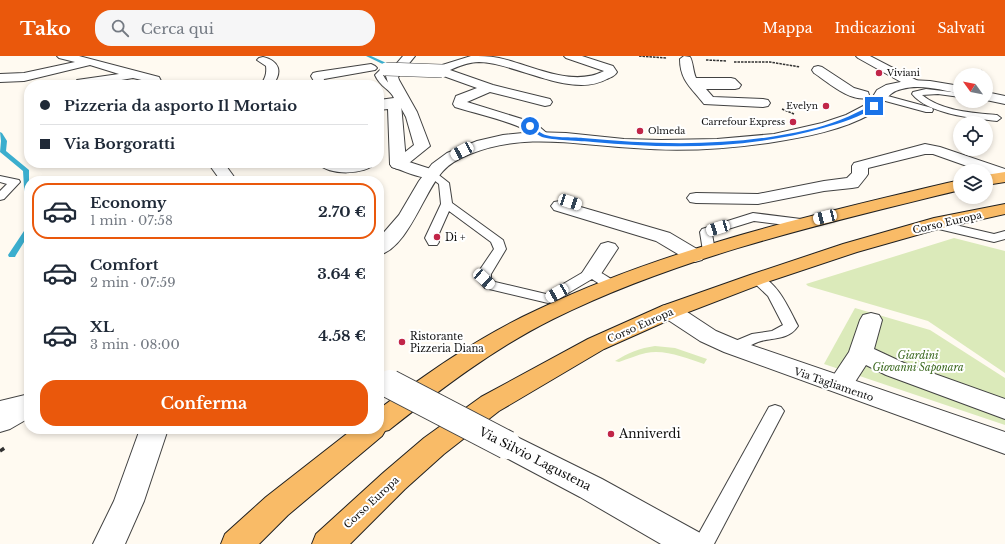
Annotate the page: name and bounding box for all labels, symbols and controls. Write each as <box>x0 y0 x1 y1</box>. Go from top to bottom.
search box <box>95 10 375 46</box>
text: Tako <box>20 17 71 40</box>
icon: search <box>109 17 131 39</box>
text: Cerca qui <box>141 19 214 38</box>
text: Mappa <box>763 19 812 37</box>
text: Indicazioni <box>834 19 916 37</box>
text: Salvati <box>938 19 985 37</box>
place label: Viviani <box>886 67 920 78</box>
marker: Viviani <box>874 68 884 78</box>
north arrow <box>953 68 993 108</box>
map controls <box>953 68 993 204</box>
text: Pizzeria da asporto Il Mortaio <box>64 96 297 115</box>
route end <box>865 97 883 115</box>
place label: Evelyn <box>786 100 818 111</box>
marker: Evelyn <box>821 101 831 111</box>
place label: Carrefour Express <box>701 116 785 127</box>
button: locate <box>953 116 993 156</box>
route start <box>521 117 539 135</box>
marker: Carrefour Express <box>788 117 798 127</box>
place label: Olmeda <box>648 125 685 136</box>
marker: Olmeda <box>635 126 645 136</box>
text: Via Borgoratti <box>64 134 175 153</box>
car <box>449 140 475 162</box>
button: layers <box>953 164 993 204</box>
icon: car <box>42 193 78 229</box>
text: Economy <box>90 193 167 212</box>
car <box>557 193 583 211</box>
text: 2.70 € <box>318 202 366 221</box>
car <box>812 208 838 226</box>
street label: Corso Europa <box>911 208 983 237</box>
text: 1 min · 07:58 <box>90 212 173 229</box>
car <box>705 219 731 237</box>
place label: Di + <box>445 231 466 244</box>
marker: Di + <box>432 232 442 242</box>
icon: car <box>42 255 78 291</box>
text: Comfort <box>90 255 158 274</box>
text: 3.64 € <box>317 264 366 283</box>
car <box>471 267 497 291</box>
text: 2 min · 07:59 <box>90 274 176 291</box>
car <box>544 282 570 304</box>
street label: Corso Europa <box>605 305 676 346</box>
icon: car <box>42 317 78 353</box>
text: XL <box>90 317 114 336</box>
text: 4.58 € <box>318 326 366 345</box>
place label: Ristorante Pizzeria Diana <box>410 330 484 355</box>
text: 3 min · 08:00 <box>90 336 180 353</box>
marker: Ristorante Pizzeria Diana <box>397 337 407 347</box>
park label: Giardini Giovanni Saponara <box>872 349 964 374</box>
street label: Via Tagliamento <box>791 364 876 404</box>
button: Conferma <box>40 380 368 426</box>
street label: Via Silvio Lagustena <box>476 423 594 494</box>
place label: Anniverdi <box>618 426 681 441</box>
marker: Anniverdi <box>606 429 616 439</box>
street label: Corso Europa <box>341 473 402 531</box>

